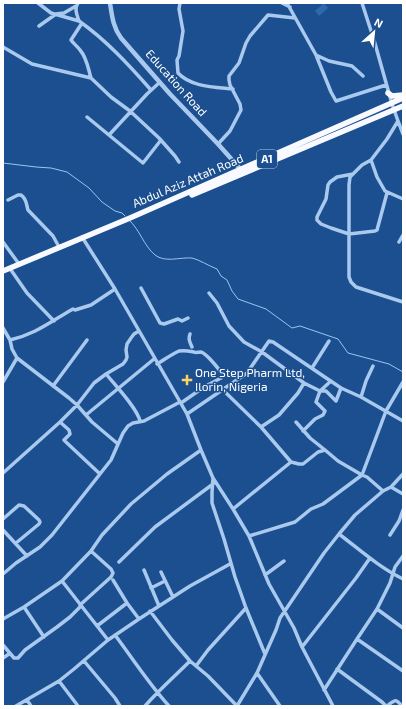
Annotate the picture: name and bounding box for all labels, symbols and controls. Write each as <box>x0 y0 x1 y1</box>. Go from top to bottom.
north arrow <box>354 12 394 52</box>
text: N <box>372 15 385 30</box>
street label: Education Road <box>143 46 210 118</box>
street label: Abdul Aziz Attah Road <box>130 150 245 210</box>
road number: A1 <box>257 150 277 168</box>
place label: One Step Pharm Ltd, Ilorin, Nigeria <box>195 365 305 393</box>
marker: One Step Pharm Ltd, Ilorin, Nigeria <box>182 375 192 385</box>

